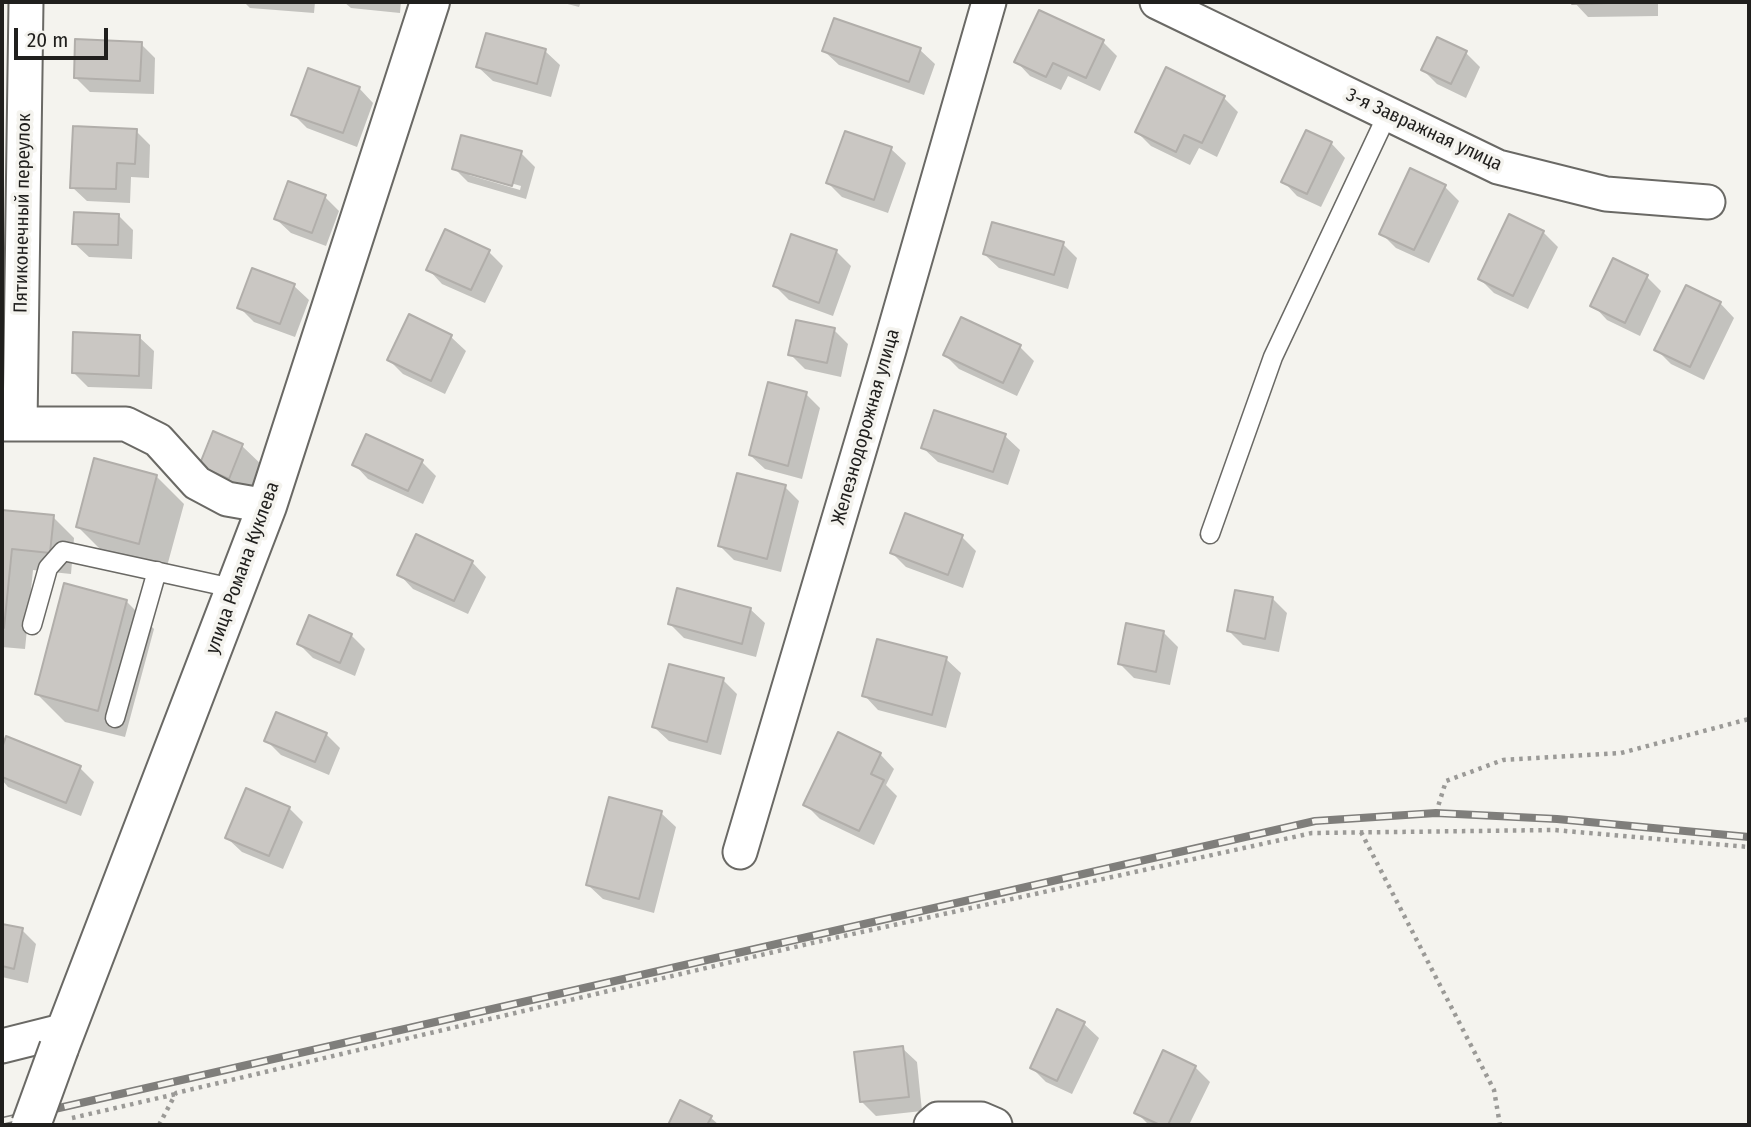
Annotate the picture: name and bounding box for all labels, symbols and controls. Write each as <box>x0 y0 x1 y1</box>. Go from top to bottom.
scale bar <box>18 14 112 58</box>
text: 20 m <box>27 27 68 53</box>
street label: 3-я Завражная улица <box>1342 84 1506 176</box>
street label: Пятиконечный переулок <box>10 113 36 313</box>
street label: Железнодорожная улица <box>827 326 905 528</box>
street label: улица Романа Куклева <box>201 479 285 657</box>

